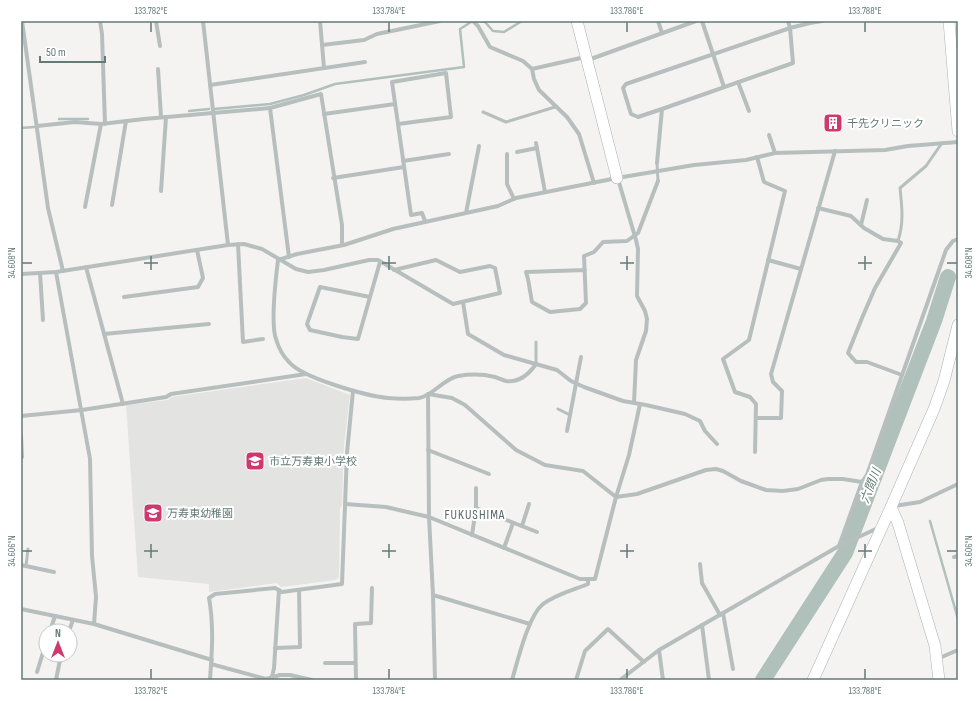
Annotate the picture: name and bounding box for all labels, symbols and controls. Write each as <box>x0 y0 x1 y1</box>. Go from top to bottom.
text: 133.782°E <box>134 5 168 17</box>
text: 133.784°E <box>373 5 405 17</box>
text: 133.786°E <box>610 5 644 17</box>
text: 133.788°E <box>848 5 882 17</box>
scale bar <box>40 38 105 64</box>
text: 50 m <box>46 45 66 60</box>
building icon: 千先クリニック <box>822 112 844 134</box>
place label: 千先クリニック <box>847 117 924 130</box>
text: 34.608°N <box>6 247 18 279</box>
text: 34.608°N <box>963 247 975 279</box>
school or university icon: 市立万寿東小学校 <box>244 450 266 472</box>
place label: 市立万寿東小学校 <box>269 455 357 468</box>
water label: 六間川 <box>858 465 885 505</box>
school or university icon: 万寿東幼稚園 <box>142 502 164 524</box>
place label: 万寿東幼稚園 <box>167 507 233 520</box>
district label: FUKUSHIMA <box>445 507 505 523</box>
text: 34.606°N <box>6 535 18 567</box>
text: 34.606°N <box>963 535 975 567</box>
north arrow <box>38 623 78 663</box>
text: N <box>55 627 61 640</box>
text: 133.782°E <box>134 685 168 697</box>
text: 133.784°E <box>373 685 405 697</box>
text: 133.786°E <box>610 685 644 697</box>
text: 133.788°E <box>848 685 882 697</box>

